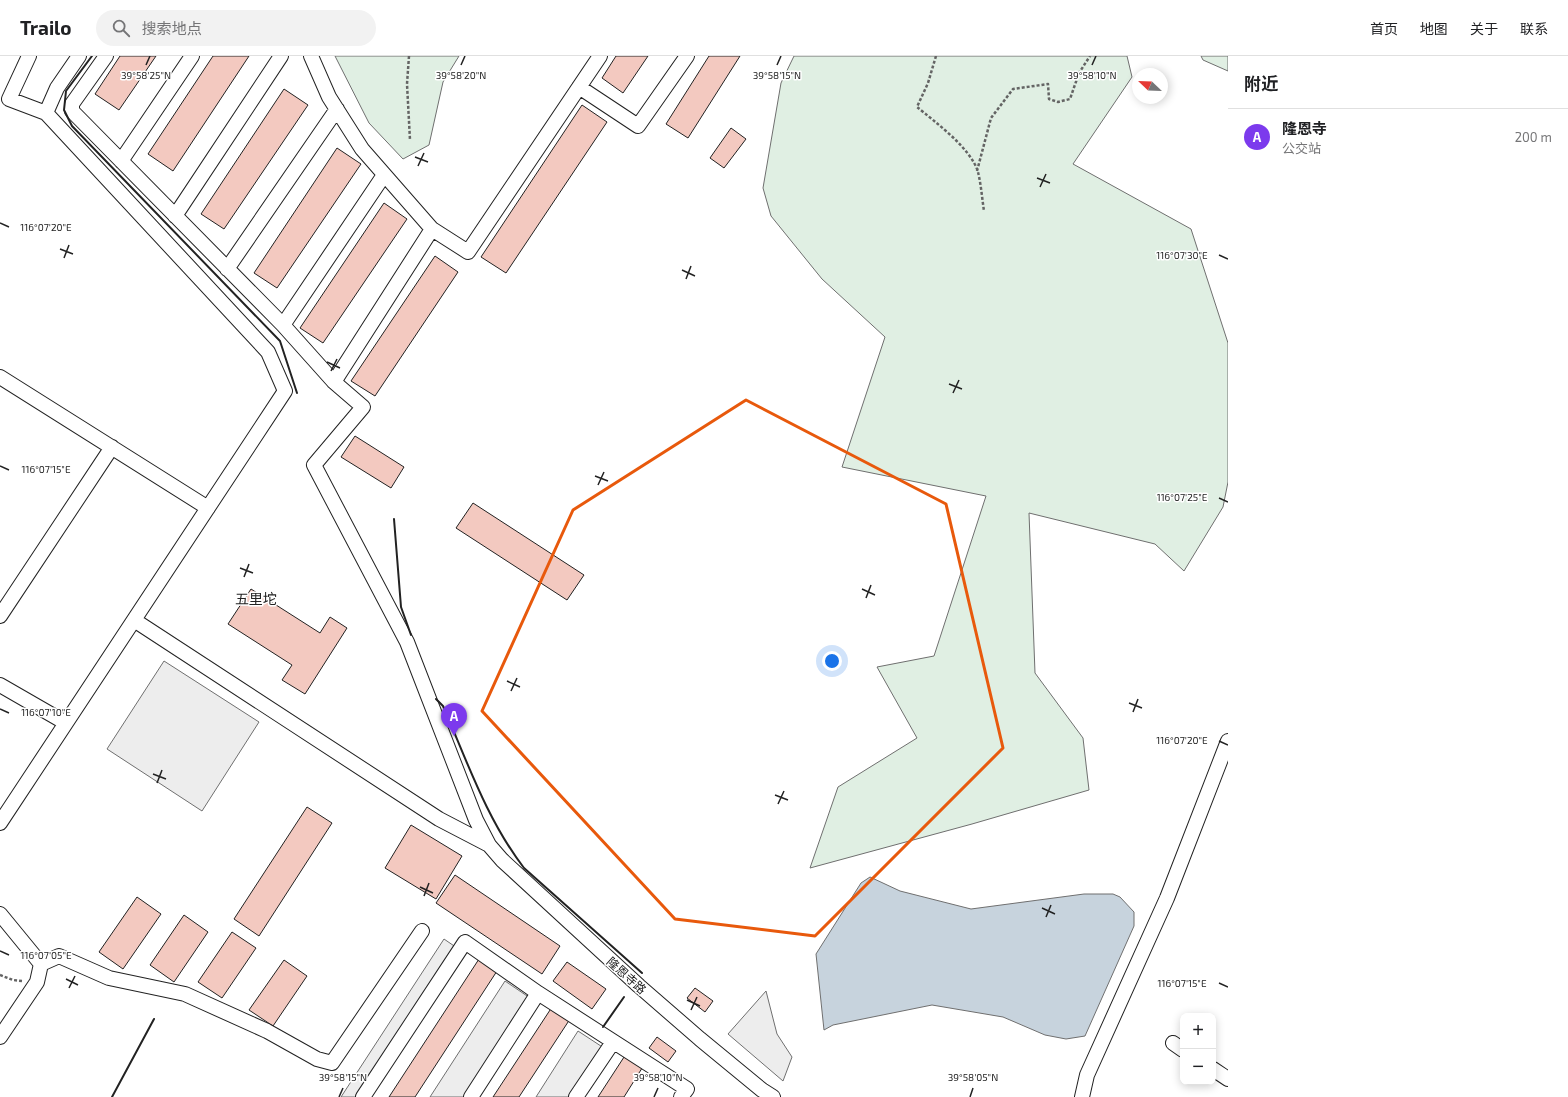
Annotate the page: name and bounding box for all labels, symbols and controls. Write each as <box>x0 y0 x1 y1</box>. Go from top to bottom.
search box <box>96 10 376 46</box>
text: Trailo <box>20 16 72 39</box>
icon: search <box>110 17 132 39</box>
text: 搜索地点 <box>142 19 202 37</box>
text: 首页 <box>1370 20 1398 37</box>
text: 地图 <box>1420 20 1448 37</box>
text: 关于 <box>1470 20 1498 37</box>
text: 联系 <box>1520 20 1548 37</box>
north arrow <box>1132 68 1168 104</box>
text: 39°58'25"N <box>121 69 171 81</box>
text: 39°58'20"N <box>436 69 486 81</box>
text: 39°58'15"N <box>753 69 801 81</box>
text: 39°58'10"N <box>1067 69 1117 81</box>
text: 附近 <box>1244 73 1278 93</box>
text: 隆恩寺 <box>1282 119 1327 137</box>
text: A <box>1253 129 1261 145</box>
text: 200 m <box>1515 129 1552 145</box>
text: 公交站 <box>1282 140 1321 156</box>
text: 116°07'20"E <box>20 221 72 233</box>
text: 116°07'30"E <box>1156 249 1208 261</box>
text: 116°07'15"E <box>21 463 71 475</box>
text: 116°07'25"E <box>1157 491 1208 503</box>
district label: 五里坨 <box>235 590 277 607</box>
your location <box>822 651 842 671</box>
pin: A <box>441 703 467 736</box>
text: 116°07'10"E <box>21 706 71 718</box>
text: 116°07'20"E <box>1156 734 1208 746</box>
text: 116°07'05"E <box>20 949 72 961</box>
street label: 隆恩寺路 <box>604 954 650 996</box>
text: 116°07'15"E <box>1157 977 1207 989</box>
map controls <box>1180 1013 1216 1085</box>
button: + <box>1180 1013 1216 1049</box>
button: − <box>1180 1049 1216 1085</box>
text: 39°58'15"N <box>319 1071 367 1083</box>
text: 39°58'10"N <box>633 1071 683 1083</box>
text: 39°58'05"N <box>948 1071 998 1083</box>

